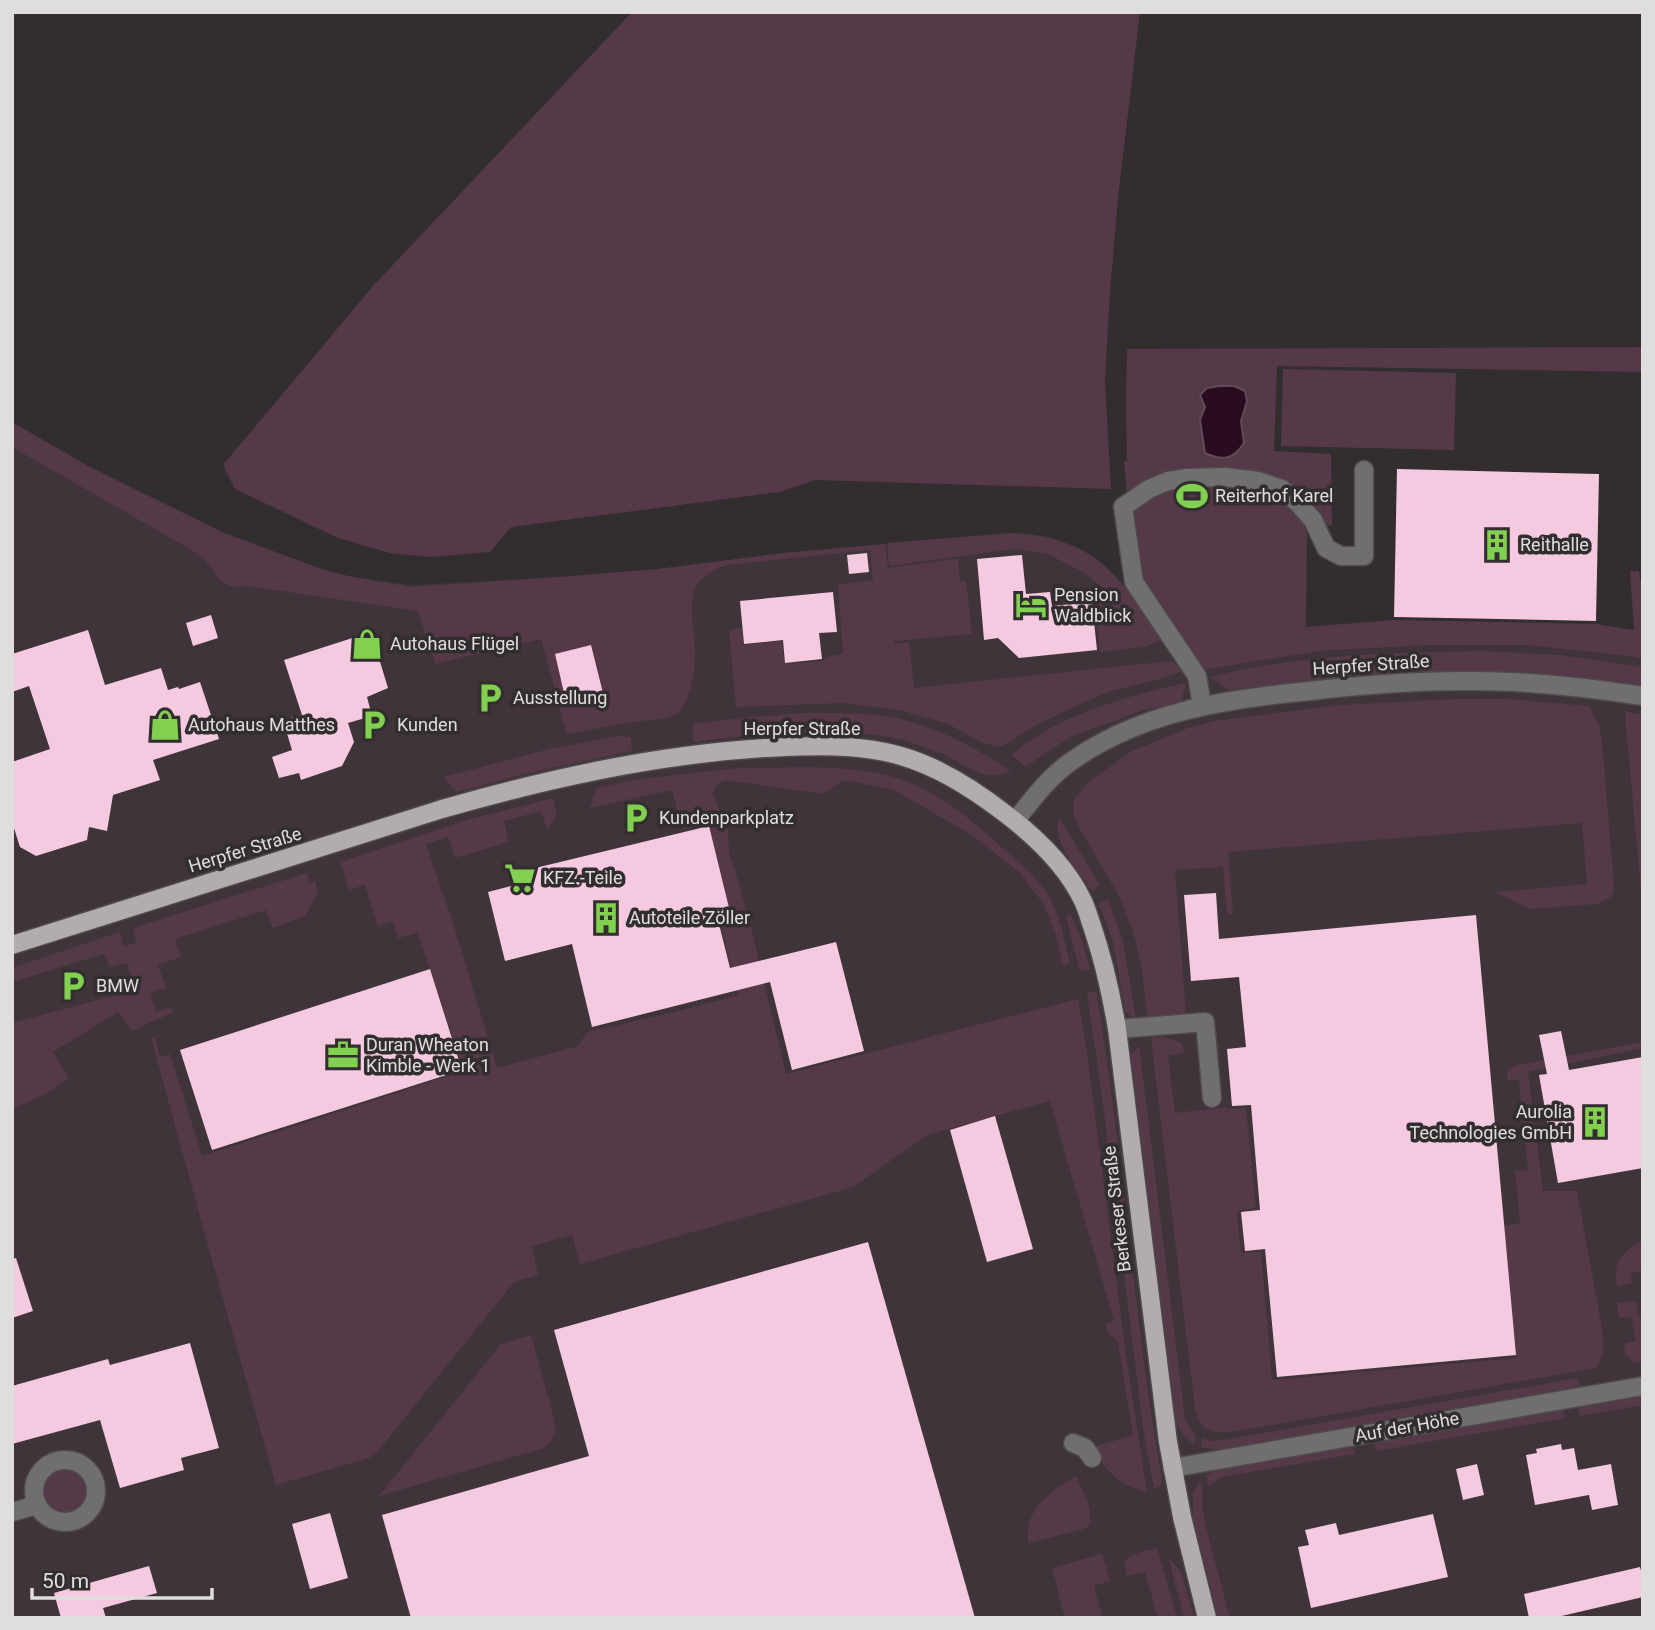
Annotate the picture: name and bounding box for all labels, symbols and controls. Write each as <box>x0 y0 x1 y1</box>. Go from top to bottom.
sports icon: Reiterhof Karel <box>1175 479 1209 513</box>
place label: Reiterhof Karel <box>1215 485 1333 506</box>
building icon: Reithalle <box>1480 528 1514 562</box>
place label: Reithalle <box>1520 534 1589 555</box>
place label: Pension Waldblick <box>1054 584 1132 626</box>
hotel icon: Pension Waldblick <box>1014 588 1048 622</box>
shop icon: Autohaus Flügel <box>350 627 384 661</box>
place label: Autohaus Flügel <box>390 633 519 654</box>
street label: Herpfer Straße <box>1312 650 1430 679</box>
parking icon: Ausstellung <box>473 681 507 715</box>
place label: Ausstellung <box>513 687 607 708</box>
shop icon: Autohaus Matthes <box>148 708 182 742</box>
parking icon: Kunden <box>357 708 391 742</box>
place label: Autohaus Matthes <box>188 714 335 735</box>
place label: Kunden <box>397 714 458 735</box>
street label: Herpfer Straße <box>743 718 861 739</box>
parking icon: Kundenparkplatz <box>619 801 653 835</box>
place label: Kundenparkplatz <box>659 807 794 828</box>
street label: Herpfer Straße <box>186 822 304 877</box>
supermarket icon: KFZ.-Teile <box>503 861 537 895</box>
place label: KFZ.-Teile <box>543 867 622 888</box>
building icon: Autoteile Zöller <box>589 901 623 935</box>
place label: Autoteile Zöller <box>629 907 750 928</box>
parking icon: BMW <box>56 969 90 1003</box>
place label: BMW <box>96 975 139 996</box>
place label: Duran Wheaton Kimble - Werk 1 <box>366 1034 490 1076</box>
office icon: Duran Wheaton Kimble - Werk 1 <box>326 1038 360 1072</box>
place label: Aurolia Technologies GmbH <box>1410 1101 1572 1143</box>
building icon: Aurolia Technologies GmbH <box>1578 1105 1612 1139</box>
street label: Berkeser Straße <box>1098 1145 1135 1273</box>
street label: Auf der Höhe <box>1353 1407 1461 1446</box>
scale bar <box>32 1556 212 1600</box>
text: 50 m <box>42 1569 89 1593</box>

